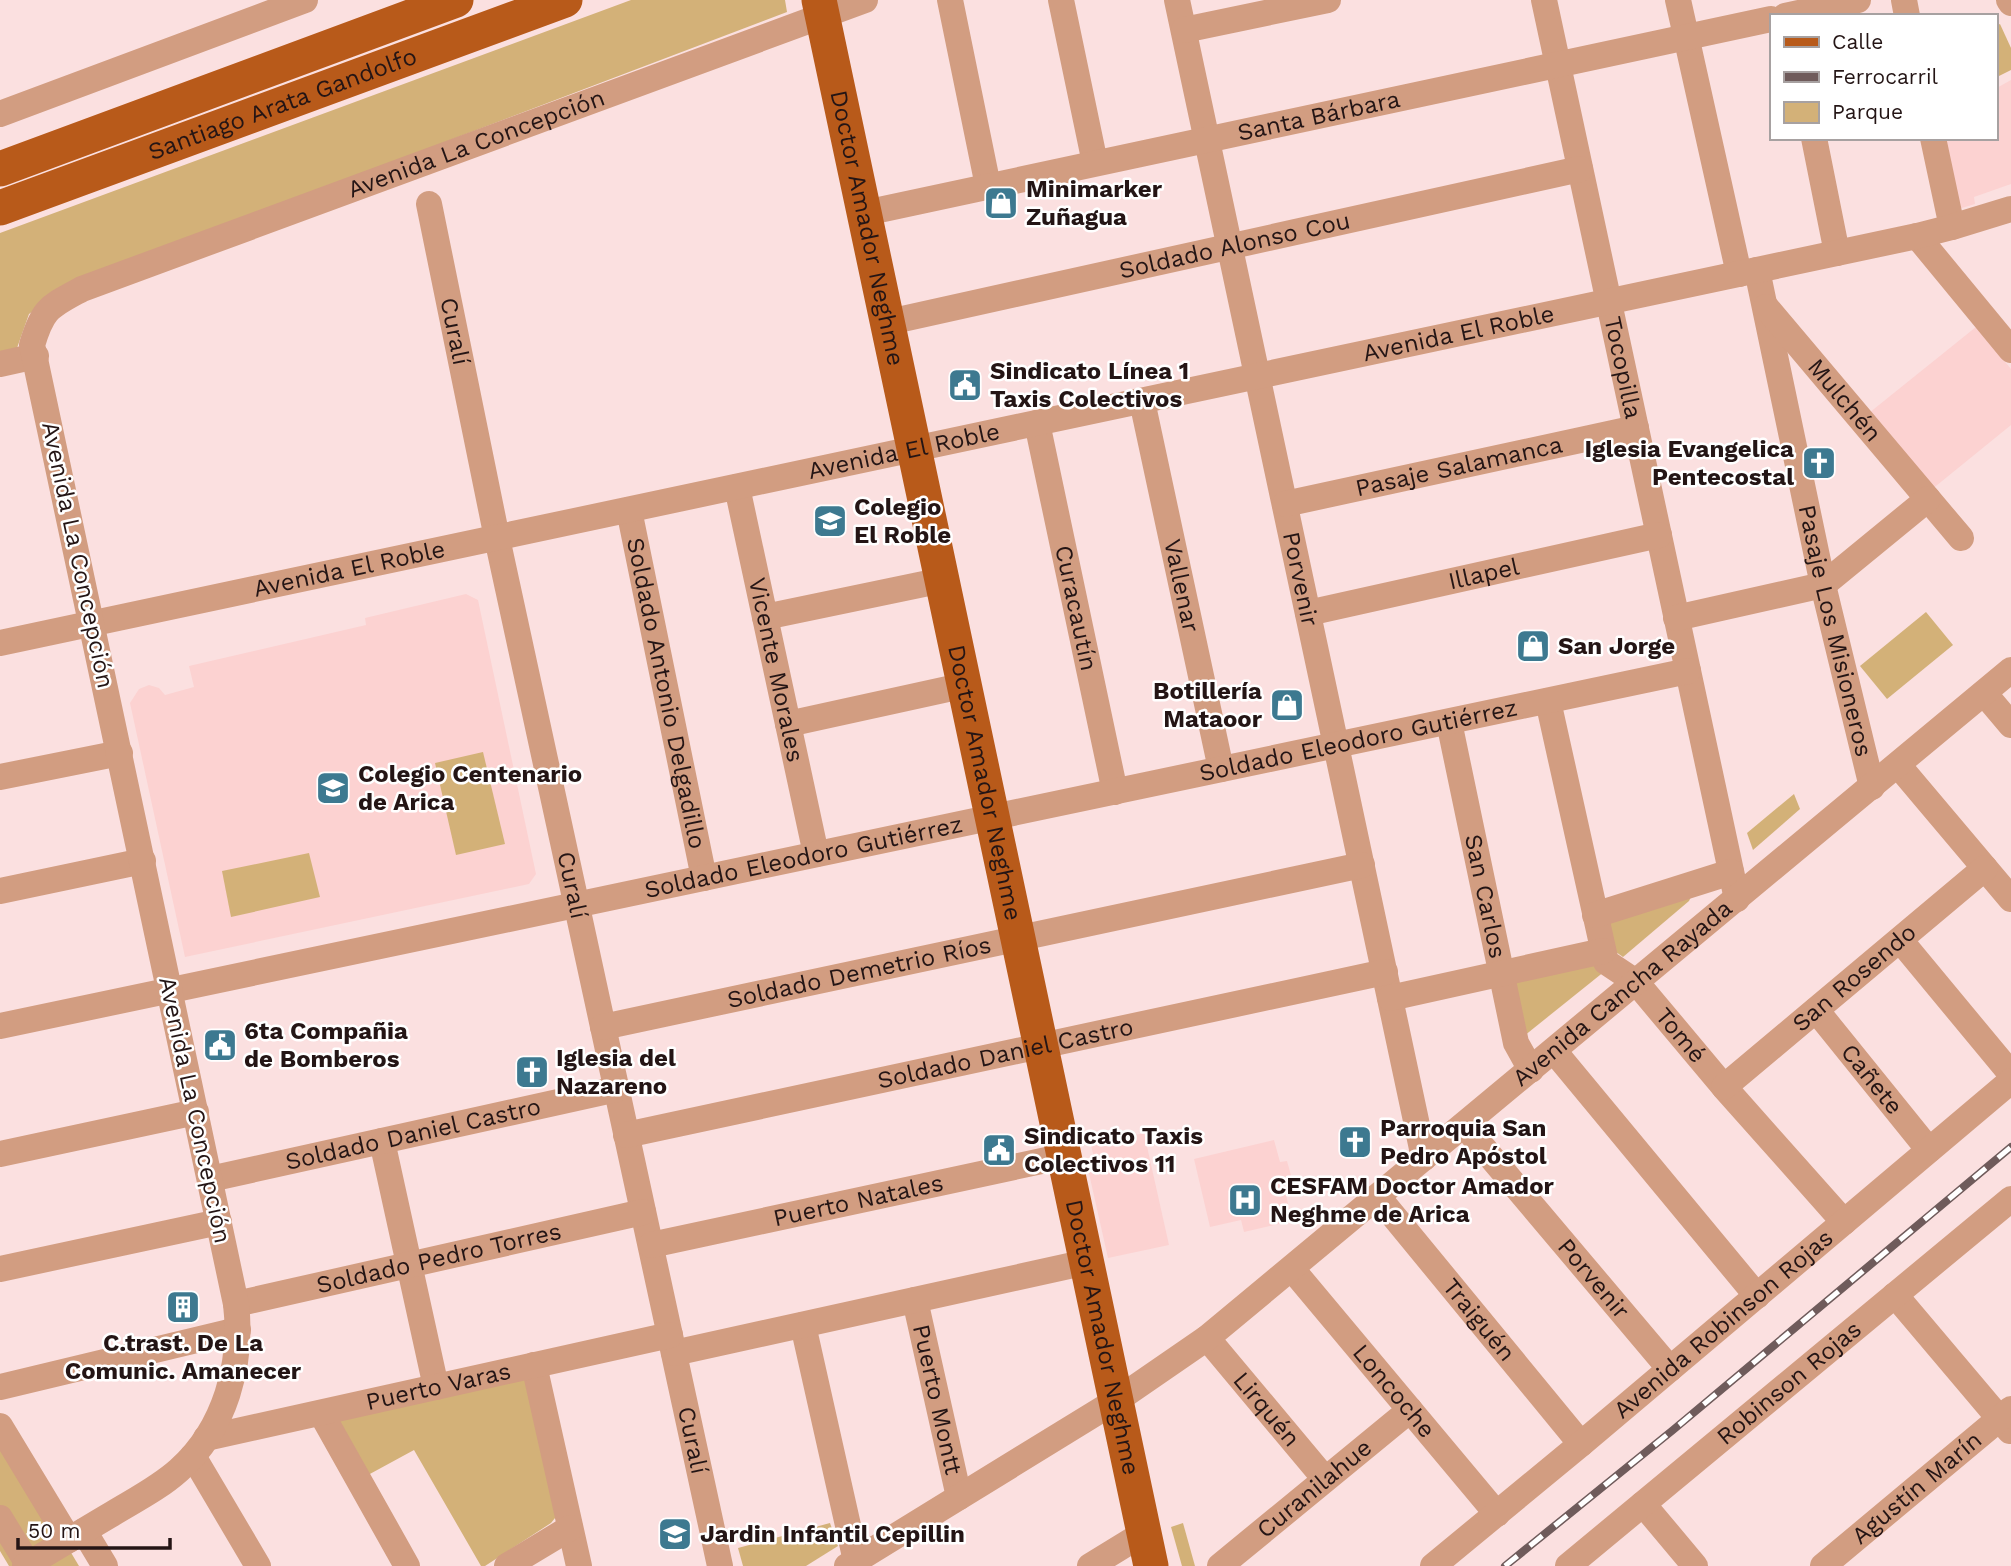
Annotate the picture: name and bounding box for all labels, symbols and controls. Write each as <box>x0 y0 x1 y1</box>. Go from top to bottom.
legend <box>1770 14 1997 140</box>
text: Calle <box>1832 29 1883 54</box>
street label: Santiago Arata Gandolfo <box>144 42 420 166</box>
text: Ferrocarril <box>1832 64 1939 89</box>
street label: Avenida La Concepción <box>344 83 608 204</box>
street label: Santa Bárbara <box>1235 85 1403 147</box>
street label: Doctor Amador Neghme <box>824 88 910 368</box>
text: Parque <box>1832 99 1903 124</box>
place label: Minimarker Zuñagua <box>1026 175 1163 231</box>
shop icon: Minimarker Zuñagua <box>982 184 1020 222</box>
street label: Soldado Alonso Cou <box>1116 206 1353 285</box>
street label: Curalí <box>434 295 475 368</box>
street label: Avenida El Roble <box>1360 299 1557 367</box>
street label: Tocopilla <box>1598 314 1648 421</box>
street label: Mulchén <box>1802 353 1887 447</box>
place label: Sindicato Línea 1 Taxis Colectivos <box>990 357 1189 413</box>
public building icon: Sindicato Línea 1 Taxis Colectivos <box>946 366 984 404</box>
street label: Avenida El Roble <box>805 417 1002 485</box>
street label: Avenida La Concepción <box>36 419 120 691</box>
street label: Pasaje Salamanca <box>1353 430 1565 502</box>
place label: Iglesia Evangelica Pentecostal <box>1584 435 1794 491</box>
church icon: Iglesia Evangelica Pentecostal <box>1800 444 1838 482</box>
place label: Colegio El Roble <box>854 493 951 549</box>
school or university icon: Colegio El Roble <box>811 502 849 540</box>
street label: Pasaje Los Misioneros <box>1793 502 1878 759</box>
street label: Porvenir <box>1277 529 1324 629</box>
street label: Avenida El Roble <box>251 535 448 603</box>
street label: Soldado Antonio Delgadillo <box>621 535 712 851</box>
street label: Vallenar <box>1158 537 1205 635</box>
street label: Curacautín <box>1049 543 1103 673</box>
street label: Illapel <box>1446 552 1522 595</box>
street label: Vicente Morales <box>743 575 810 765</box>
shop icon: San Jorge <box>1514 627 1552 665</box>
place label: San Jorge <box>1558 632 1675 660</box>
street label: Doctor Amador Neghme <box>942 642 1028 923</box>
place label: Botillería Mataoor <box>1153 677 1263 733</box>
shop icon: Botillería Mataoor <box>1268 686 1306 724</box>
street label: Soldado Eleodoro Gutiérrez <box>1197 693 1520 787</box>
place label: Colegio Centenario de Arica <box>358 760 582 816</box>
school or university icon: Colegio Centenario de Arica <box>314 769 352 807</box>
street label: Soldado Eleodoro Gutiérrez <box>642 810 965 904</box>
street label: San Carlos <box>1459 832 1512 961</box>
street label: Curalí <box>551 849 593 921</box>
street label: Avenida Cancha Rayada <box>1507 894 1737 1092</box>
street label: San Rosendo <box>1787 918 1922 1037</box>
street label: Soldado Demetrio Ríos <box>725 931 994 1014</box>
street label: Avenida La Concepción <box>153 974 237 1246</box>
street label: Tomé <box>1650 1002 1712 1068</box>
street label: Soldado Daniel Castro <box>875 1012 1136 1095</box>
place label: 6ta Compañia de Bomberos <box>244 1017 408 1073</box>
public building icon: 6ta Compañia de Bomberos <box>201 1026 239 1064</box>
street label: Cañete <box>1835 1038 1909 1120</box>
place label: Iglesia del Nazareno <box>556 1044 676 1100</box>
church icon: Iglesia del Nazareno <box>513 1053 551 1091</box>
street label: Soldado Daniel Castro <box>283 1092 543 1176</box>
place label: Parroquia San Pedro Apóstol <box>1380 1114 1547 1170</box>
place label: Sindicato Taxis Colectivos 11 <box>1024 1122 1203 1178</box>
church icon: Parroquia San Pedro Apóstol <box>1336 1123 1374 1161</box>
public building icon: Sindicato Taxis Colectivos 11 <box>980 1131 1018 1169</box>
street label: Puerto Natales <box>771 1169 946 1232</box>
place label: CESFAM Doctor Amador Neghme de Arica <box>1270 1172 1555 1228</box>
hospital icon: CESFAM Doctor Amador Neghme de Arica <box>1226 1181 1264 1219</box>
street label: Doctor Amador Neghme <box>1060 1197 1145 1478</box>
street label: Soldado Pedro Torres <box>314 1217 564 1299</box>
street label: Avenida Robinson Rojas <box>1607 1224 1839 1424</box>
street label: Porvenir <box>1552 1233 1635 1324</box>
street label: Traiguén <box>1437 1273 1521 1367</box>
building icon: C.trast. De La Comunic. Amanecer <box>164 1288 202 1326</box>
street label: Robinson Rojas <box>1711 1313 1867 1451</box>
street label: Puerto Montt <box>907 1322 968 1477</box>
place label: C.trast. De La Comunic. Amanecer <box>65 1329 302 1385</box>
street label: Loncoche <box>1347 1339 1441 1443</box>
street label: Puerto Varas <box>363 1357 513 1416</box>
street label: Lirquén <box>1227 1366 1306 1452</box>
street label: Curalí <box>672 1404 714 1476</box>
street label: Agustín Marín <box>1846 1426 1987 1550</box>
street label: Curanilahue <box>1251 1433 1377 1544</box>
scale bar <box>18 1506 170 1550</box>
school or university icon: Jardin Infantil Cepillin <box>656 1515 694 1553</box>
text: 50 m <box>28 1518 80 1543</box>
place label: Jardin Infantil Cepillin <box>700 1520 965 1548</box>

